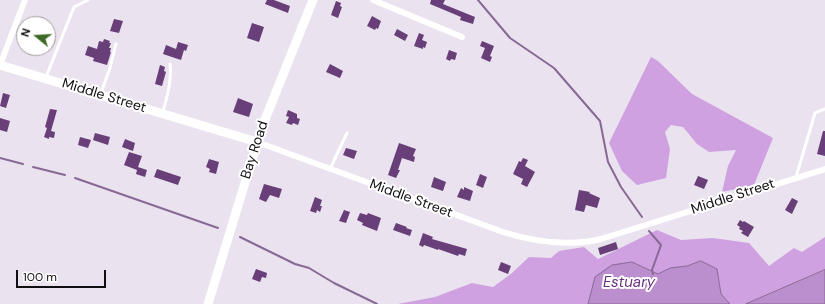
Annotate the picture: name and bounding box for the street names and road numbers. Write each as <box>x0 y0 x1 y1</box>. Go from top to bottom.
street label: Middle Street <box>60 75 148 117</box>
street label: Bay Road <box>238 119 272 181</box>
street label: Middle Street <box>367 176 455 222</box>
street label: Middle Street <box>689 176 777 218</box>

